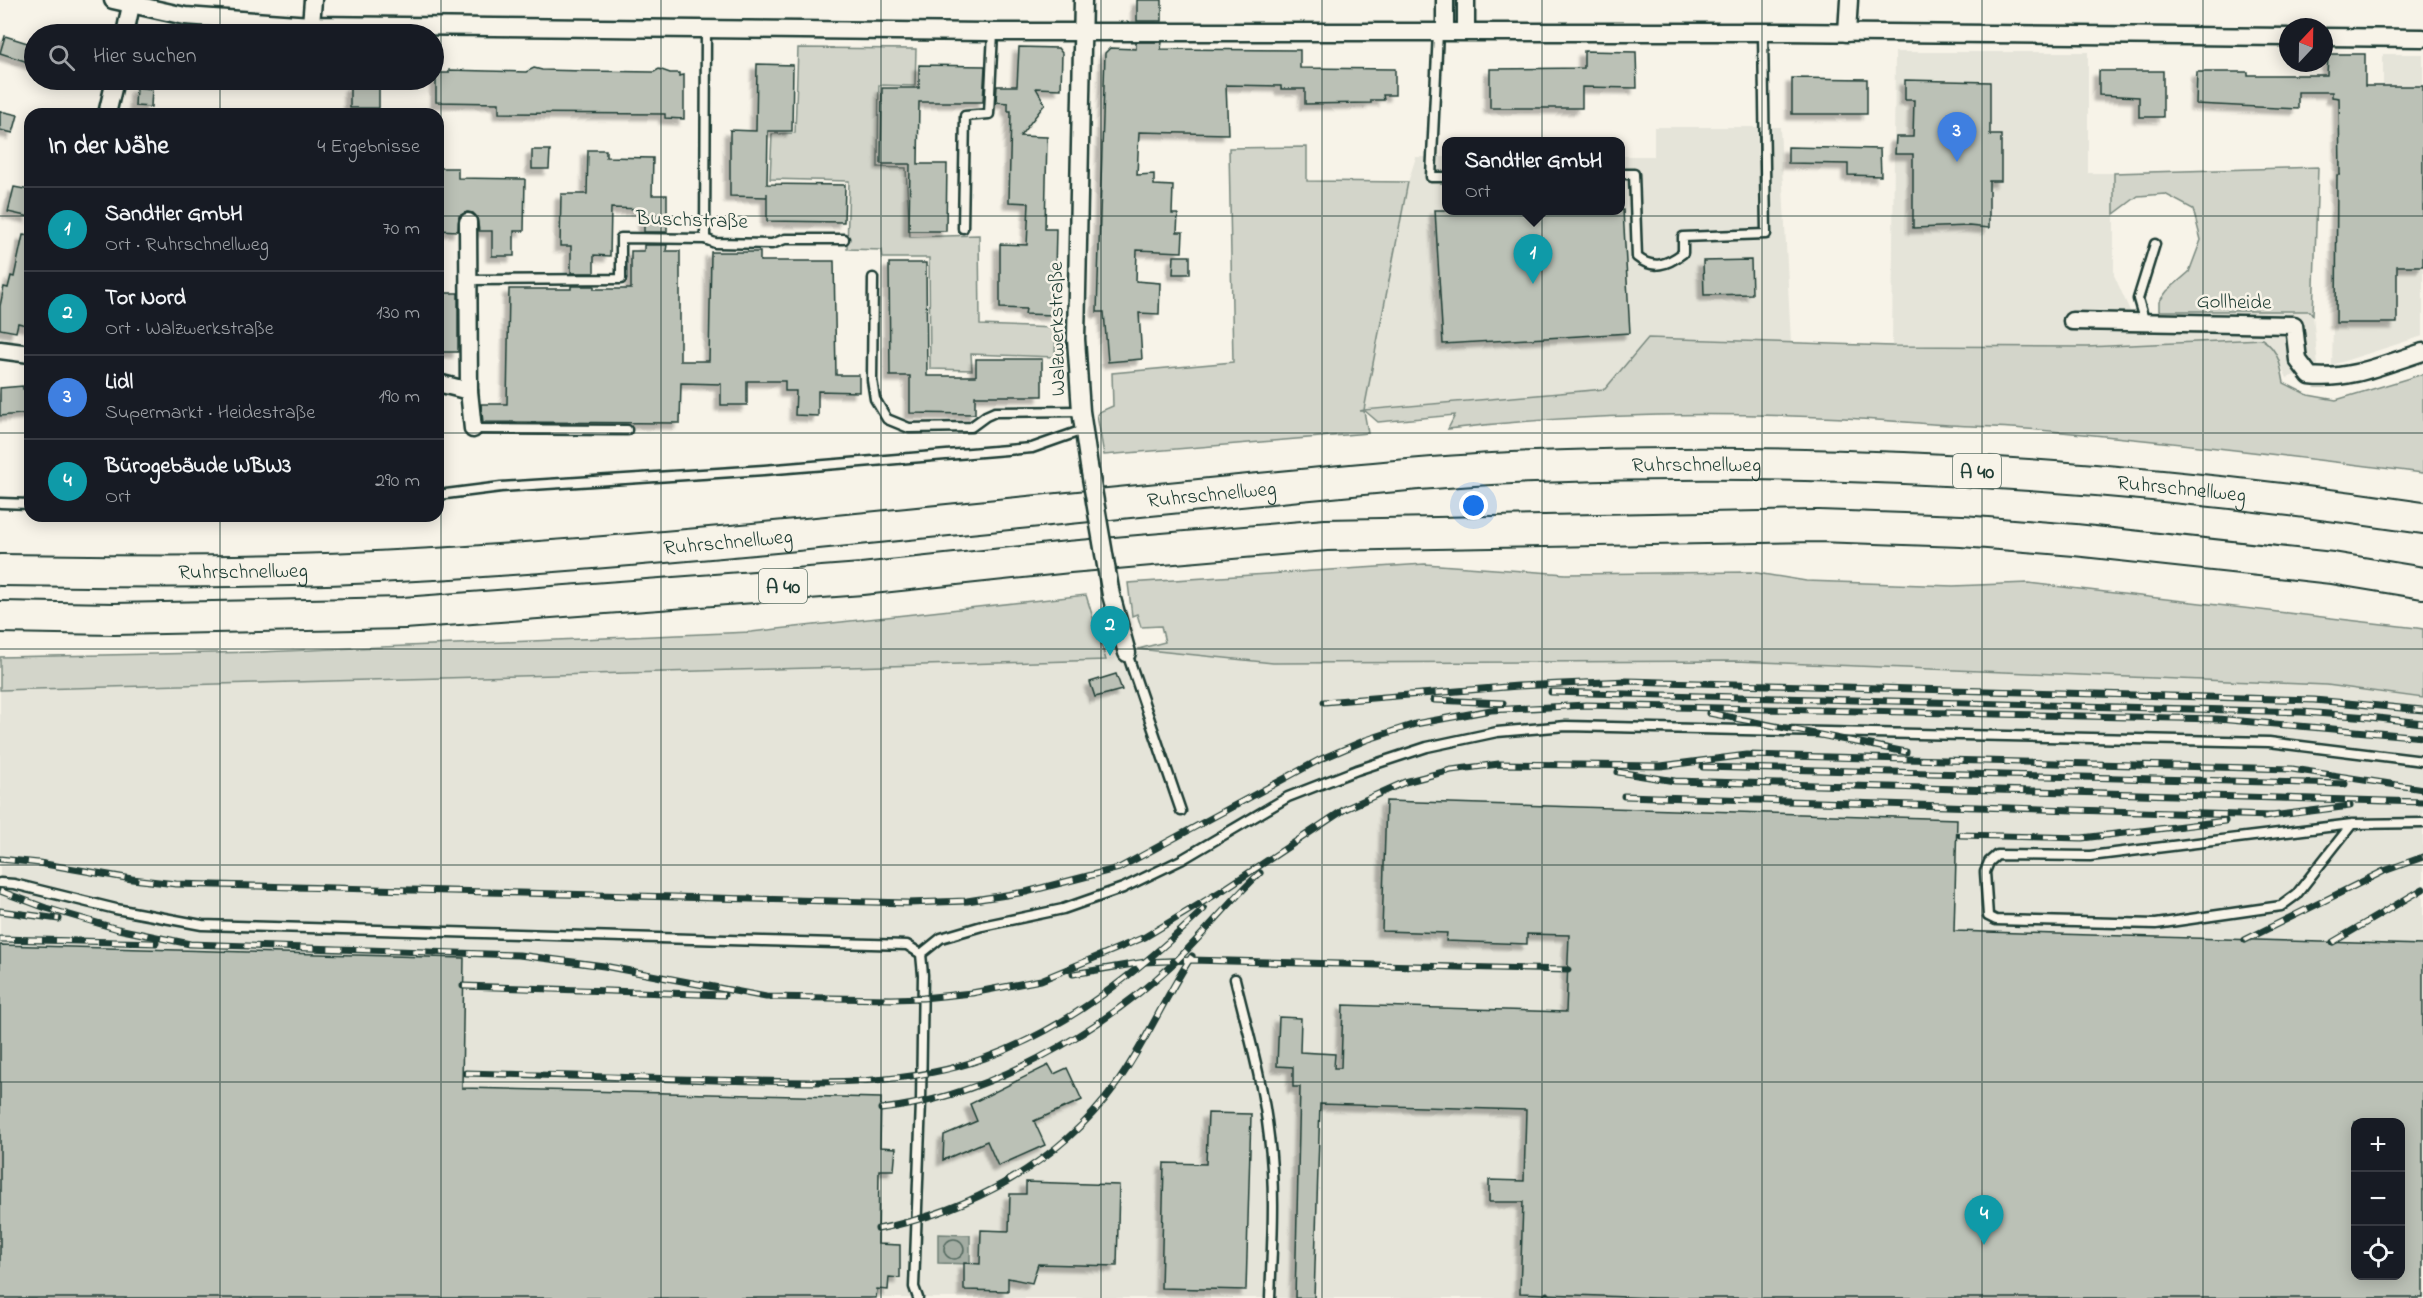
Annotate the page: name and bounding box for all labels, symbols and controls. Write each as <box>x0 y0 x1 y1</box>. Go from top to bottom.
north arrow <box>2279 18 2333 72</box>
search box <box>24 24 444 90</box>
icon: search <box>45 41 78 74</box>
text: Hier suchen <box>93 41 197 73</box>
pin: 3 <box>1938 112 1976 162</box>
text: In der Nähe <box>48 128 169 166</box>
text: 4 Ergebnisse <box>317 133 420 162</box>
popup <box>1442 137 1625 215</box>
text: Sandtler GmbH <box>1465 146 1602 178</box>
text: Ort <box>1465 178 1491 207</box>
text: Sandtler GmbH <box>105 199 243 231</box>
street label: Buschstraße <box>634 204 749 238</box>
text: 1 <box>64 215 71 244</box>
text: 70 m <box>383 215 420 244</box>
text: Ort · Ruhrschnellweg <box>105 231 269 260</box>
pin: 1 <box>1514 234 1552 284</box>
street label: Walzwerkstraße <box>1042 261 1074 397</box>
text: Tor Nord <box>105 283 186 315</box>
street label: Gollheide <box>2196 287 2272 319</box>
text: 2 <box>63 299 72 328</box>
text: 130 m <box>376 299 420 328</box>
text: Ort · Walzwerkstraße <box>105 315 274 344</box>
text: Lidl <box>105 367 133 399</box>
text: 3 <box>63 383 72 412</box>
text: 190 m <box>378 383 420 412</box>
text: Supermarkt · Heidestraße <box>105 399 315 428</box>
text: Bürogebäude WBW3 <box>105 451 291 483</box>
street label: Ruhrschnellweg <box>1631 451 1761 483</box>
road number: A 40 <box>1953 454 2001 488</box>
text: 4 <box>63 467 72 496</box>
text: 290 m <box>375 467 420 496</box>
street label: Ruhrschnellweg <box>2116 469 2248 514</box>
street label: Ruhrschnellweg <box>1146 474 1278 517</box>
text: Ort <box>105 483 131 512</box>
your location <box>1459 491 1488 520</box>
street label: Ruhrschnellweg <box>662 522 794 564</box>
street label: Ruhrschnellweg <box>178 557 308 589</box>
road number: A 40 <box>759 569 807 603</box>
pin: 2 <box>1090 606 1130 656</box>
map controls <box>2351 1118 2405 1280</box>
button: + <box>2351 1118 2405 1172</box>
button: − <box>2351 1172 2405 1226</box>
pin: 4 <box>1964 1196 2004 1245</box>
button: locate <box>2351 1226 2405 1280</box>

